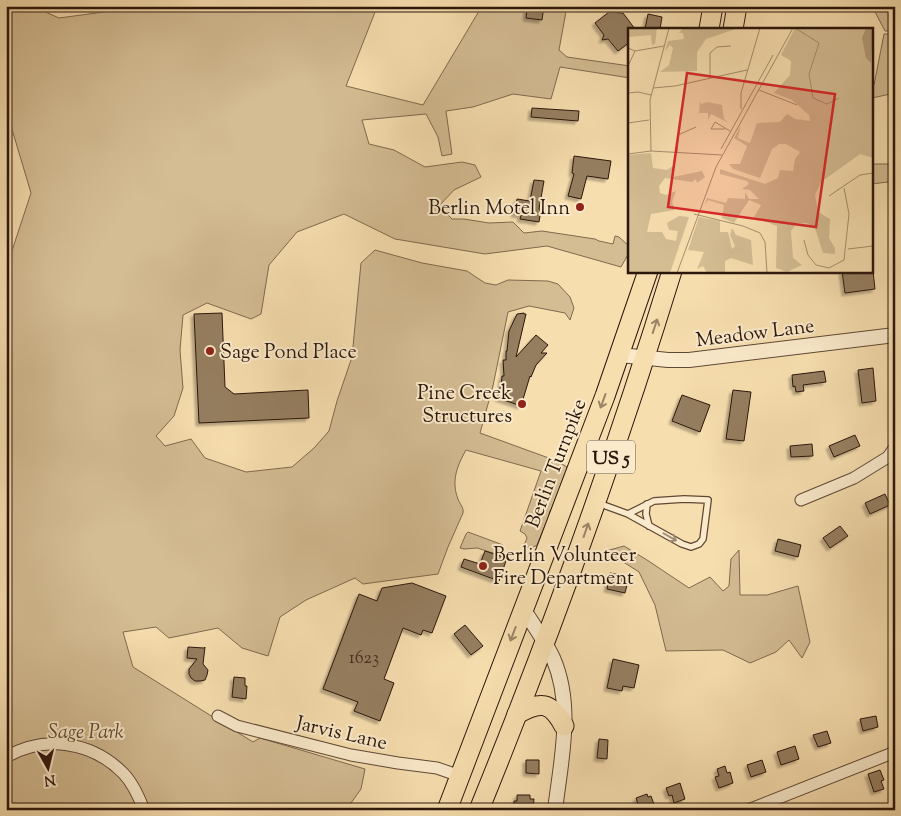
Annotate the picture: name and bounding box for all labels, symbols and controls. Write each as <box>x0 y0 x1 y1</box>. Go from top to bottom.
inset map <box>628 28 874 272</box>
place label: Berlin Motel Inn <box>428 195 570 224</box>
marker: Berlin Motel Inn <box>574 201 586 213</box>
street label: Meadow Lane <box>694 313 816 356</box>
one-way arrow <box>651 319 660 335</box>
place label: Sage Pond Place <box>220 339 357 368</box>
marker: Sage Pond Place <box>204 345 216 357</box>
place label: Pine Creek Structures <box>417 380 512 432</box>
one-way arrow <box>598 393 607 408</box>
street label: Berlin Turnpike <box>519 395 595 533</box>
marker: Pine Creek Structures <box>516 398 528 410</box>
road number: US 5 <box>587 441 635 474</box>
one-way arrow <box>582 523 591 538</box>
one-way arrow <box>662 533 677 543</box>
place label: Berlin Volunteer Fire Department <box>493 542 637 594</box>
marker: Berlin Volunteer Fire Department <box>477 560 489 572</box>
one-way arrow <box>508 626 517 641</box>
house number: 1623 <box>349 646 379 672</box>
street label: Jarvis Lane <box>292 710 390 759</box>
park label: Sage Park <box>48 719 124 748</box>
north arrow <box>22 744 72 794</box>
text: N <box>43 768 56 790</box>

